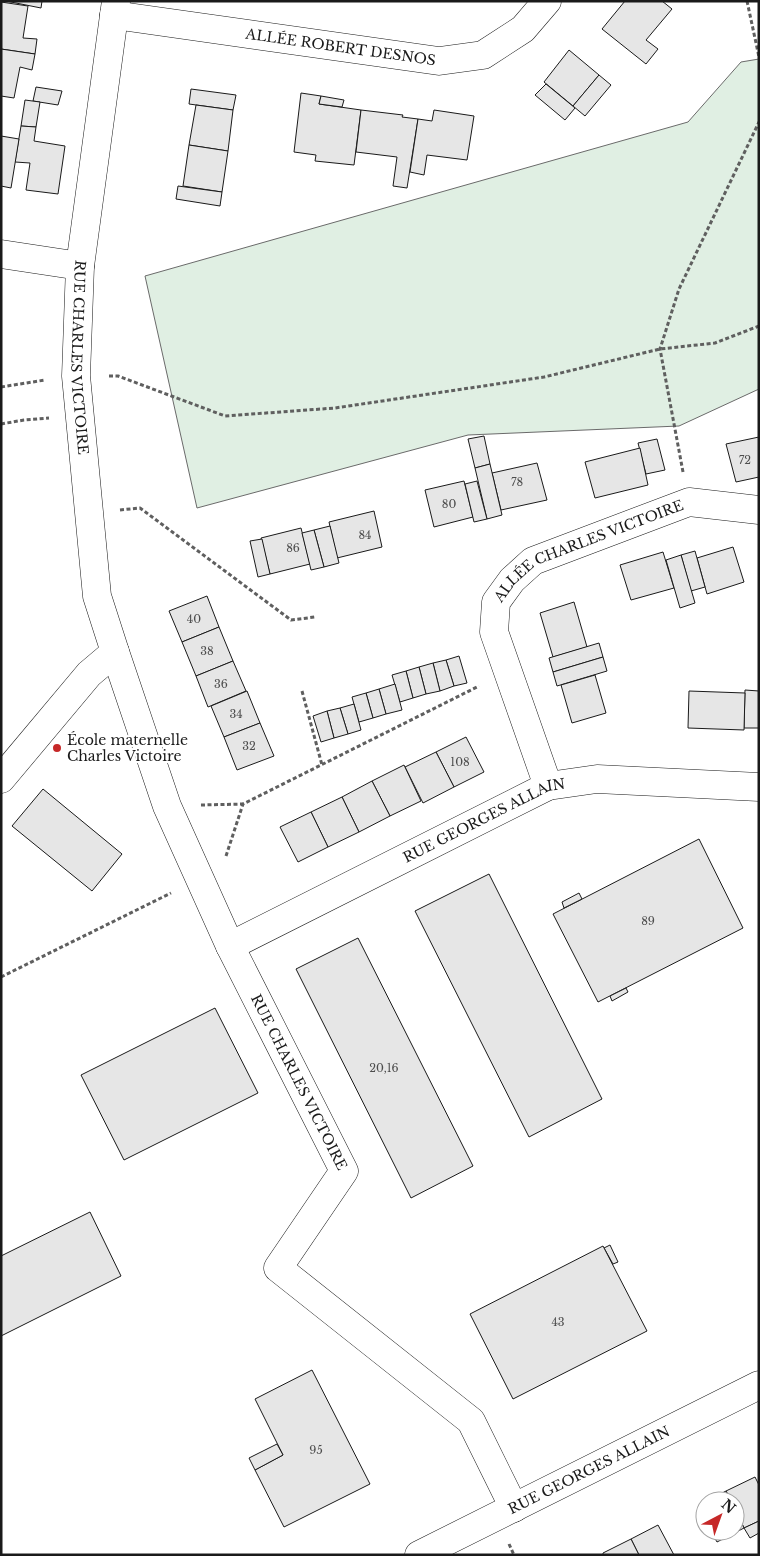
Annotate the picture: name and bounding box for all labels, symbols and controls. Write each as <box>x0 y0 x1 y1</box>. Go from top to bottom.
street label: ALLÉE ROBERT DESNOS <box>243 25 437 69</box>
street label: RUE CHARLES VICTOIRE <box>67 259 92 455</box>
house number: 72 <box>739 453 751 467</box>
house number: 78 <box>511 475 523 489</box>
street label: ALLÉE CHARLES VICTOIRE <box>489 496 686 607</box>
house number: 80 <box>442 497 456 511</box>
house number: 84 <box>358 528 372 542</box>
house number: 86 <box>286 541 300 555</box>
house number: 40 <box>187 612 201 626</box>
house number: 38 <box>200 644 214 658</box>
house number: 36 <box>214 677 228 691</box>
house number: 34 <box>229 707 243 721</box>
place label: École maternelle Charles Victoire <box>67 731 188 765</box>
house number: 32 <box>242 739 256 753</box>
marker: École maternelle Charles Victoire <box>51 742 63 754</box>
house number: 108 <box>450 755 470 769</box>
street label: RUE GEORGES ALLAIN <box>400 775 567 867</box>
house number: 89 <box>641 914 655 928</box>
street label: RUE CHARLES VICTOIRE <box>247 991 351 1173</box>
house number: 20,16 <box>369 1061 399 1075</box>
house number: 43 <box>551 1315 565 1329</box>
street label: RUE GEORGES ALLAIN <box>505 1422 673 1518</box>
house number: 95 <box>309 1443 323 1457</box>
north arrow <box>695 1491 745 1541</box>
text: N <box>718 1495 739 1517</box>

